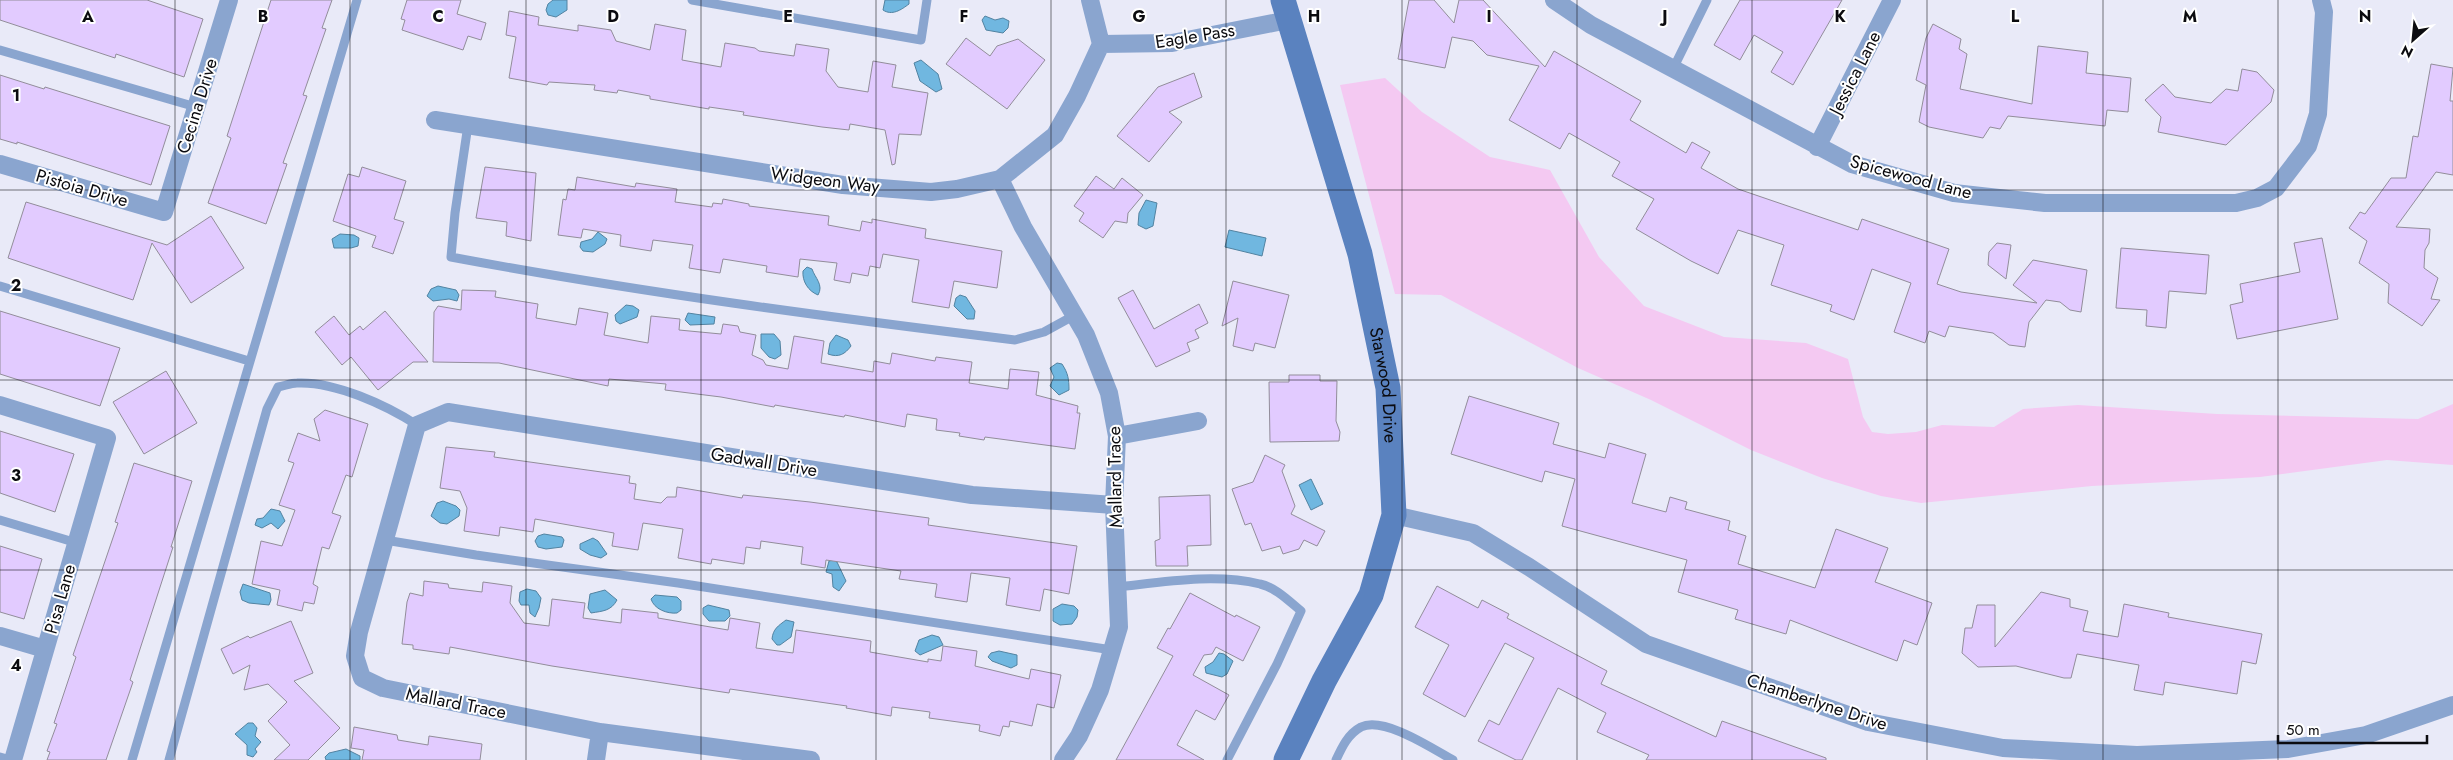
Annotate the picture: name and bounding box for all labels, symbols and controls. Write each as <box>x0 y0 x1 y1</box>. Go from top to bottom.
text: A <box>81 5 94 28</box>
text: B <box>258 5 268 28</box>
text: C <box>432 5 444 28</box>
text: D <box>607 5 619 28</box>
text: E <box>783 5 793 28</box>
text: F <box>960 5 968 28</box>
text: G <box>1132 5 1146 28</box>
text: H <box>1308 5 1320 28</box>
text: I <box>1486 5 1492 28</box>
text: J <box>1659 5 1668 28</box>
text: K <box>1834 5 1846 28</box>
text: L <box>2011 5 2020 28</box>
text: M <box>2183 5 2197 28</box>
text: N <box>2359 5 2371 28</box>
north arrow <box>2388 15 2438 65</box>
street label: Eagle Pass <box>1153 17 1237 55</box>
street label: Jessica Lane <box>1822 27 1887 121</box>
text: N <box>2398 40 2417 63</box>
street label: Cecina Drive <box>170 55 224 157</box>
text: 1 <box>12 84 20 107</box>
street label: Spicewood Lane <box>1847 148 1975 206</box>
street label: Widgeon Way <box>769 160 881 200</box>
street label: Pistoia Drive <box>33 162 131 214</box>
text: 2 <box>11 274 21 297</box>
street label: Starwood Drive <box>1363 325 1404 444</box>
street label: Mallard Trace <box>1101 426 1129 528</box>
street label: Gadwall Drive <box>709 441 819 483</box>
text: 3 <box>11 464 21 487</box>
street label: Pisa Lane <box>38 561 82 637</box>
text: 4 <box>10 654 22 677</box>
street label: Chamberlyne Drive <box>1743 667 1891 737</box>
street label: Mallard Trace <box>404 681 508 725</box>
scale bar <box>2278 712 2427 744</box>
text: 50 m <box>2286 719 2320 741</box>

